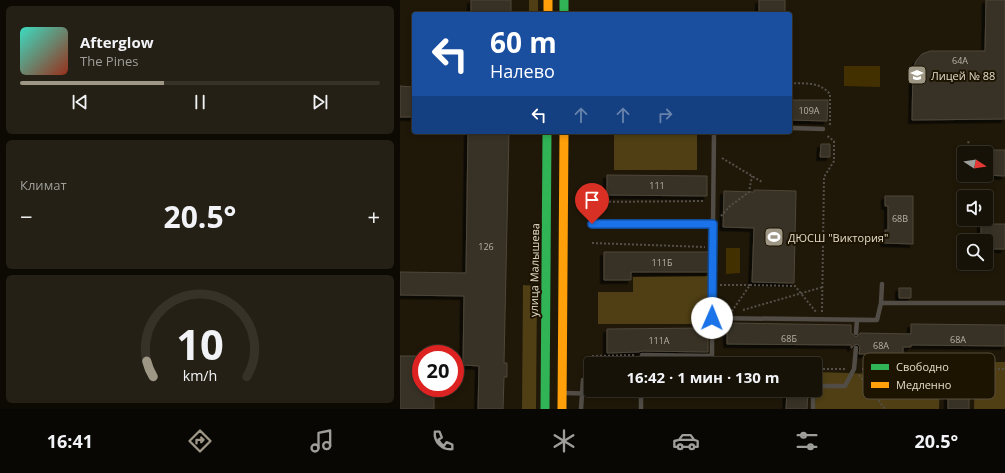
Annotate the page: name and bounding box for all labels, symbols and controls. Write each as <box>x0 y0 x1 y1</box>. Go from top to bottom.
text: 60 m <box>490 23 557 61</box>
icon: left <box>424 28 476 80</box>
text: Afterglow <box>80 32 154 52</box>
text: The Pines <box>80 52 138 70</box>
house number: 64А <box>952 54 968 67</box>
text: Налево <box>490 59 555 83</box>
school or university icon: Лицей № 88 <box>906 64 928 86</box>
place label: Лицей № 88 <box>931 68 995 83</box>
icon: previous <box>69 91 91 113</box>
icon: pause <box>189 91 211 113</box>
icon: next <box>309 91 331 113</box>
icon: left <box>528 104 550 126</box>
icon: ahead <box>570 104 592 126</box>
icon: ahead <box>612 104 634 126</box>
icon: right <box>654 104 676 126</box>
house number: 109А <box>798 104 820 117</box>
north arrow <box>957 146 993 182</box>
map controls <box>957 146 993 270</box>
text: Климат <box>20 176 67 194</box>
house number: 111 <box>649 179 665 192</box>
pin <box>575 183 609 224</box>
icon: arrive <box>581 189 603 211</box>
button: sound <box>957 190 993 226</box>
text: 20.5° <box>164 196 236 237</box>
text: − <box>20 201 33 231</box>
text: + <box>367 201 380 231</box>
house number: 68В <box>892 212 908 225</box>
street label: улица Малышева <box>526 223 542 317</box>
sports icon: ДЮСШ "Виктория" <box>763 226 785 248</box>
place label: ДЮСШ "Виктория" <box>788 230 888 245</box>
button: search <box>957 234 993 270</box>
house number: 126 <box>478 240 494 253</box>
house number: 111Б <box>652 256 673 269</box>
position arrow <box>691 297 733 339</box>
text: 10 <box>176 316 224 372</box>
house number: 68Б <box>781 332 797 345</box>
house number: 68А <box>950 333 966 346</box>
house number: 111А <box>648 334 670 347</box>
house number: 68А <box>873 339 889 352</box>
speed limit sign: 20 <box>412 345 464 397</box>
legend <box>863 353 995 399</box>
text: Свободно <box>896 359 949 374</box>
text: km/h <box>183 365 217 384</box>
text: 16:42 · 1 мин · 130 m <box>627 367 779 387</box>
text: Медленно <box>896 377 952 392</box>
icon: directions <box>186 427 214 455</box>
icon: music <box>308 427 336 455</box>
icon: phone <box>429 427 457 455</box>
icon: climate <box>550 427 578 455</box>
icon: car <box>672 427 700 455</box>
icon: filters <box>793 427 821 455</box>
text: 16:41 <box>47 429 93 453</box>
text: 20.5° <box>915 429 958 453</box>

